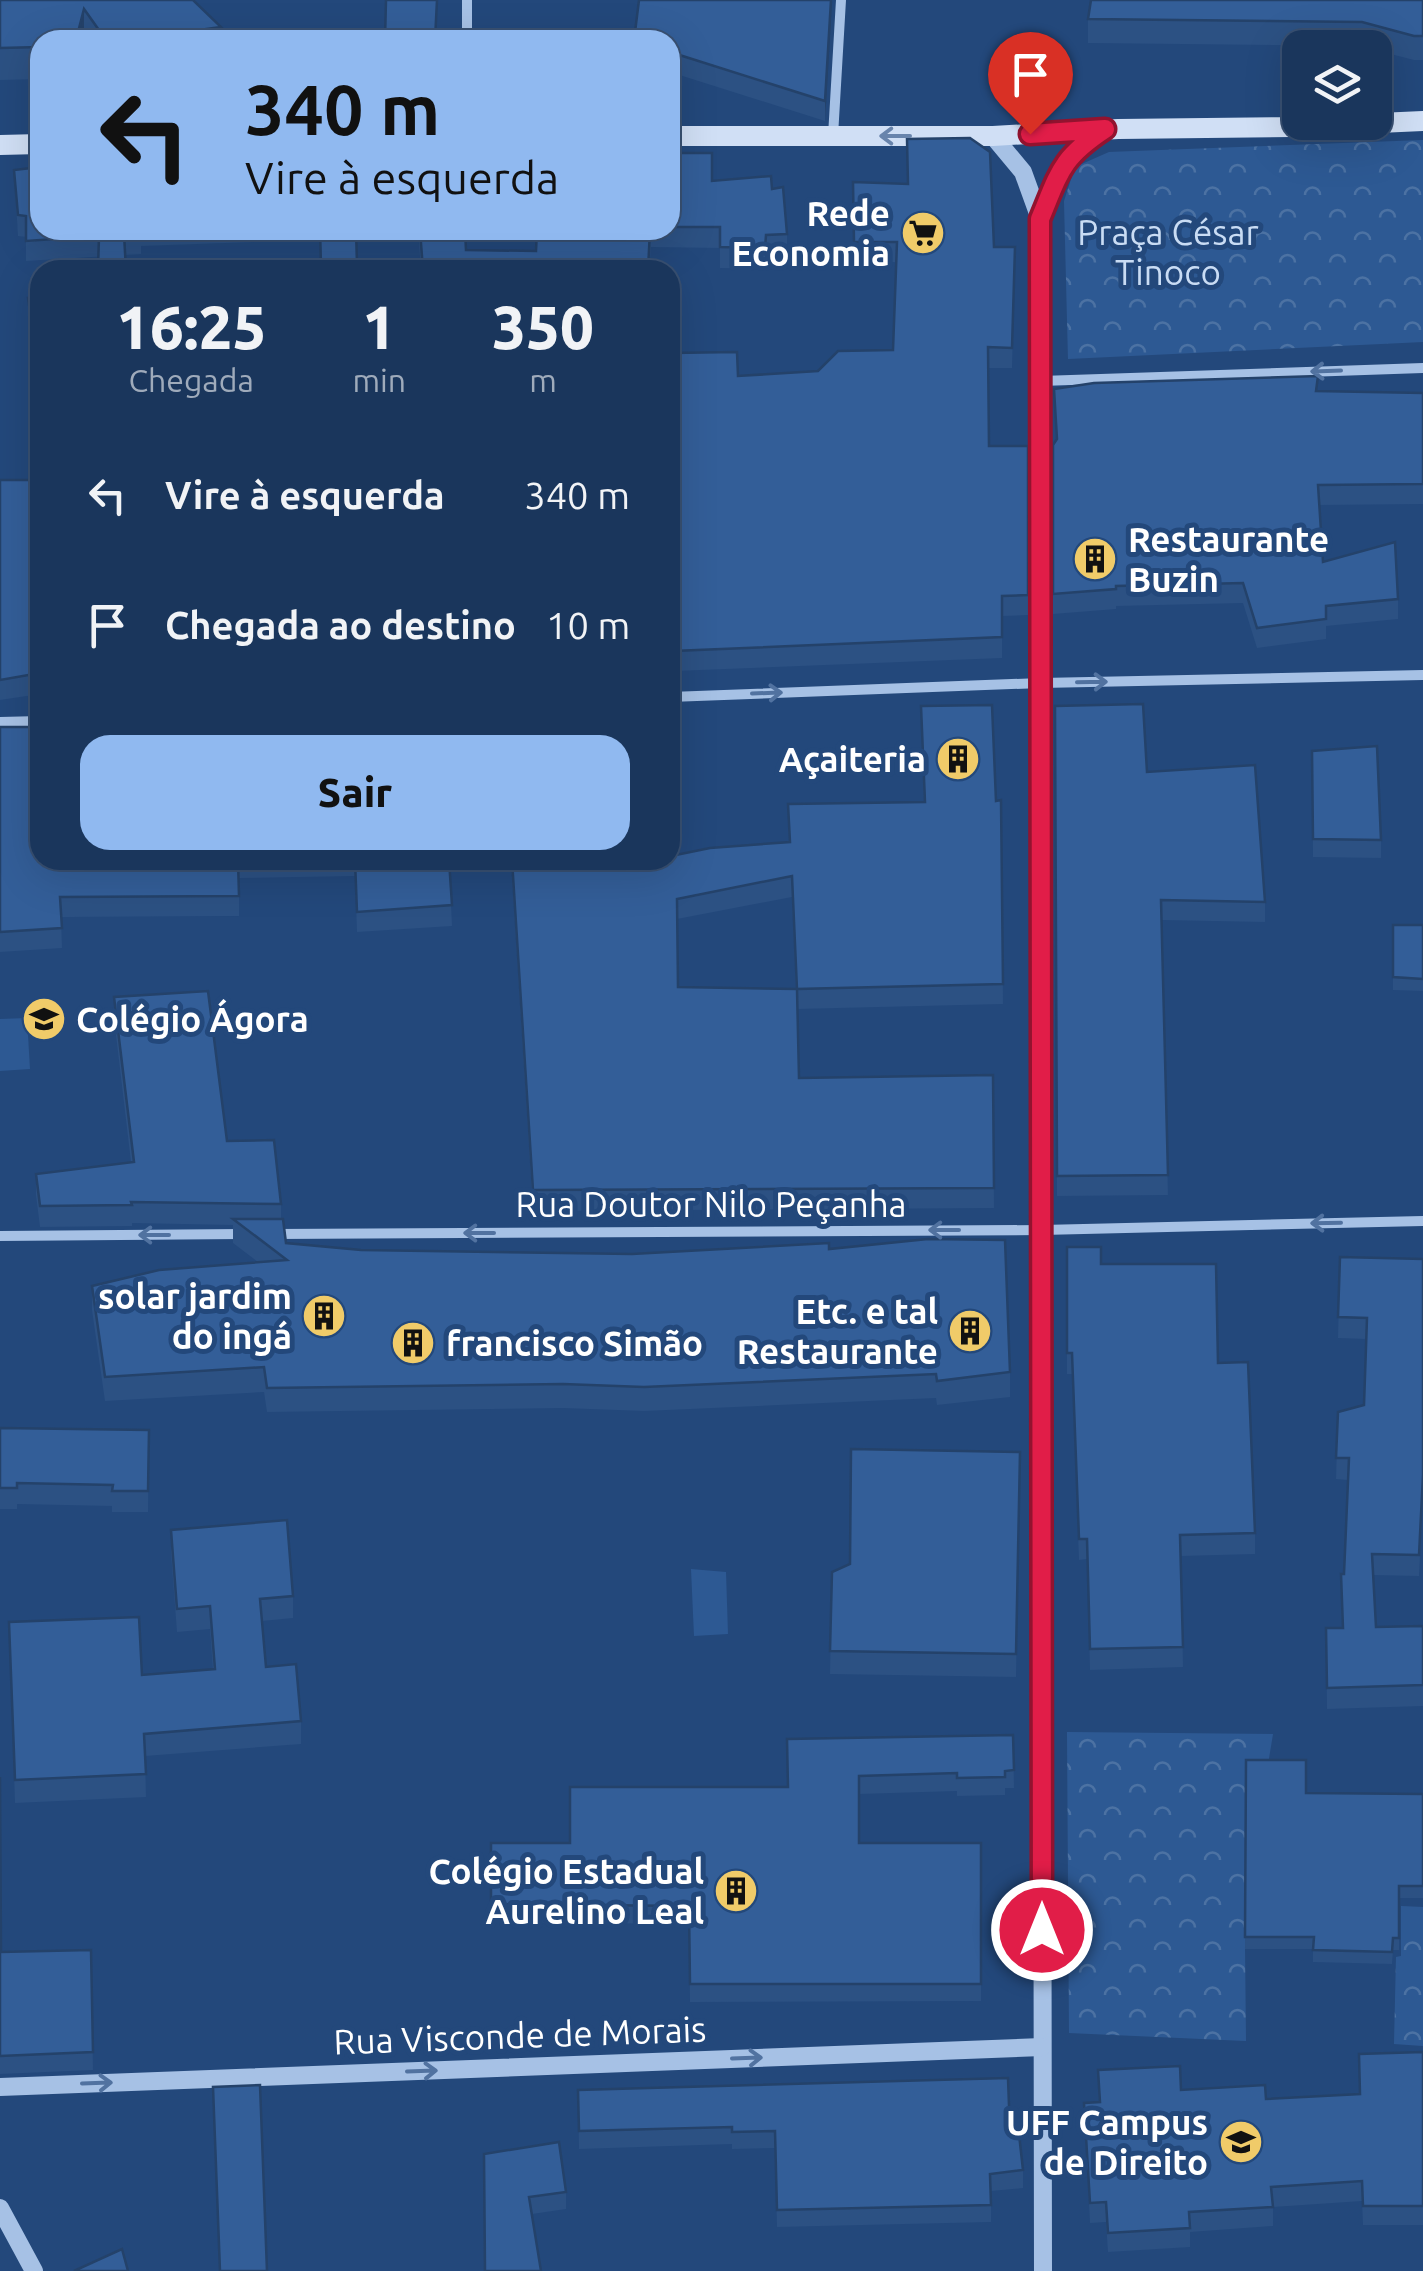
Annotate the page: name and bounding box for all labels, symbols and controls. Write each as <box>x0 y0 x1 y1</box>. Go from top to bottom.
map controls <box>1282 30 1392 140</box>
button: layers <box>1282 30 1392 140</box>
pin <box>988 32 1073 135</box>
icon: arrive <box>1003 47 1058 102</box>
icon: left <box>80 70 210 200</box>
text: 340 m <box>245 70 440 148</box>
one-way arrow <box>880 126 912 146</box>
text: Vire à esquerda <box>245 152 559 203</box>
place label: Rede Economia <box>731 193 890 273</box>
supermarket icon: Rede Economia <box>900 210 946 256</box>
park label: Praça César Tinoco <box>1077 212 1259 292</box>
text: 16:25 <box>116 293 266 360</box>
text: 1 <box>362 293 396 360</box>
text: 350 <box>492 293 594 360</box>
text: Chegada <box>128 362 254 398</box>
text: min <box>352 362 406 398</box>
text: m <box>529 362 557 398</box>
one-way arrow <box>1310 362 1342 381</box>
icon: left <box>80 468 135 523</box>
text: Vire à esquerda <box>165 474 445 516</box>
text: 340 m <box>524 474 630 516</box>
place label: Restaurante Buzin <box>1128 519 1329 599</box>
building icon: Restaurante Buzin <box>1072 536 1118 582</box>
icon: arrive <box>80 598 135 653</box>
text: Chegada ao destino <box>165 604 516 646</box>
text: 10 m <box>546 604 630 646</box>
one-way arrow <box>1076 672 1108 691</box>
one-way arrow <box>751 684 783 703</box>
button: Sair <box>80 735 630 850</box>
building icon: Açaiteria <box>935 736 981 782</box>
place label: Açaiteria <box>779 739 926 779</box>
school or university icon: Colégio Ágora <box>21 996 67 1042</box>
place label: Colégio Ágora <box>76 998 309 1039</box>
street label: Rua Doutor Nilo Peçanha <box>515 1184 907 1224</box>
one-way arrow <box>1310 1214 1342 1232</box>
one-way arrow <box>929 1220 962 1240</box>
one-way arrow <box>464 1224 496 1242</box>
one-way arrow <box>139 1226 172 1244</box>
place label: solar jardim do ingá <box>98 1276 292 1356</box>
place label: Etc. e tal Restaurante <box>737 1291 938 1371</box>
building icon: solar jardim do ingá <box>301 1293 347 1339</box>
building icon: Etc. e tal Restaurante <box>947 1308 993 1354</box>
building icon: francisco Simão <box>390 1320 436 1366</box>
place label: francisco Simão <box>446 1323 703 1363</box>
place label: Colégio Estadual Aurelino Leal <box>428 1851 704 1931</box>
building icon: Colégio Estadual Aurelino Leal <box>713 1868 759 1914</box>
position arrow <box>990 1878 1094 1982</box>
street label: Rua Visconde de Morais <box>333 2009 707 2061</box>
one-way arrow <box>730 2049 762 2068</box>
one-way arrow <box>406 2061 438 2080</box>
one-way arrow <box>81 2074 113 2093</box>
place label: UFF Campus de Direito <box>1006 2102 1208 2182</box>
school or university icon: UFF Campus de Direito <box>1218 2119 1264 2165</box>

